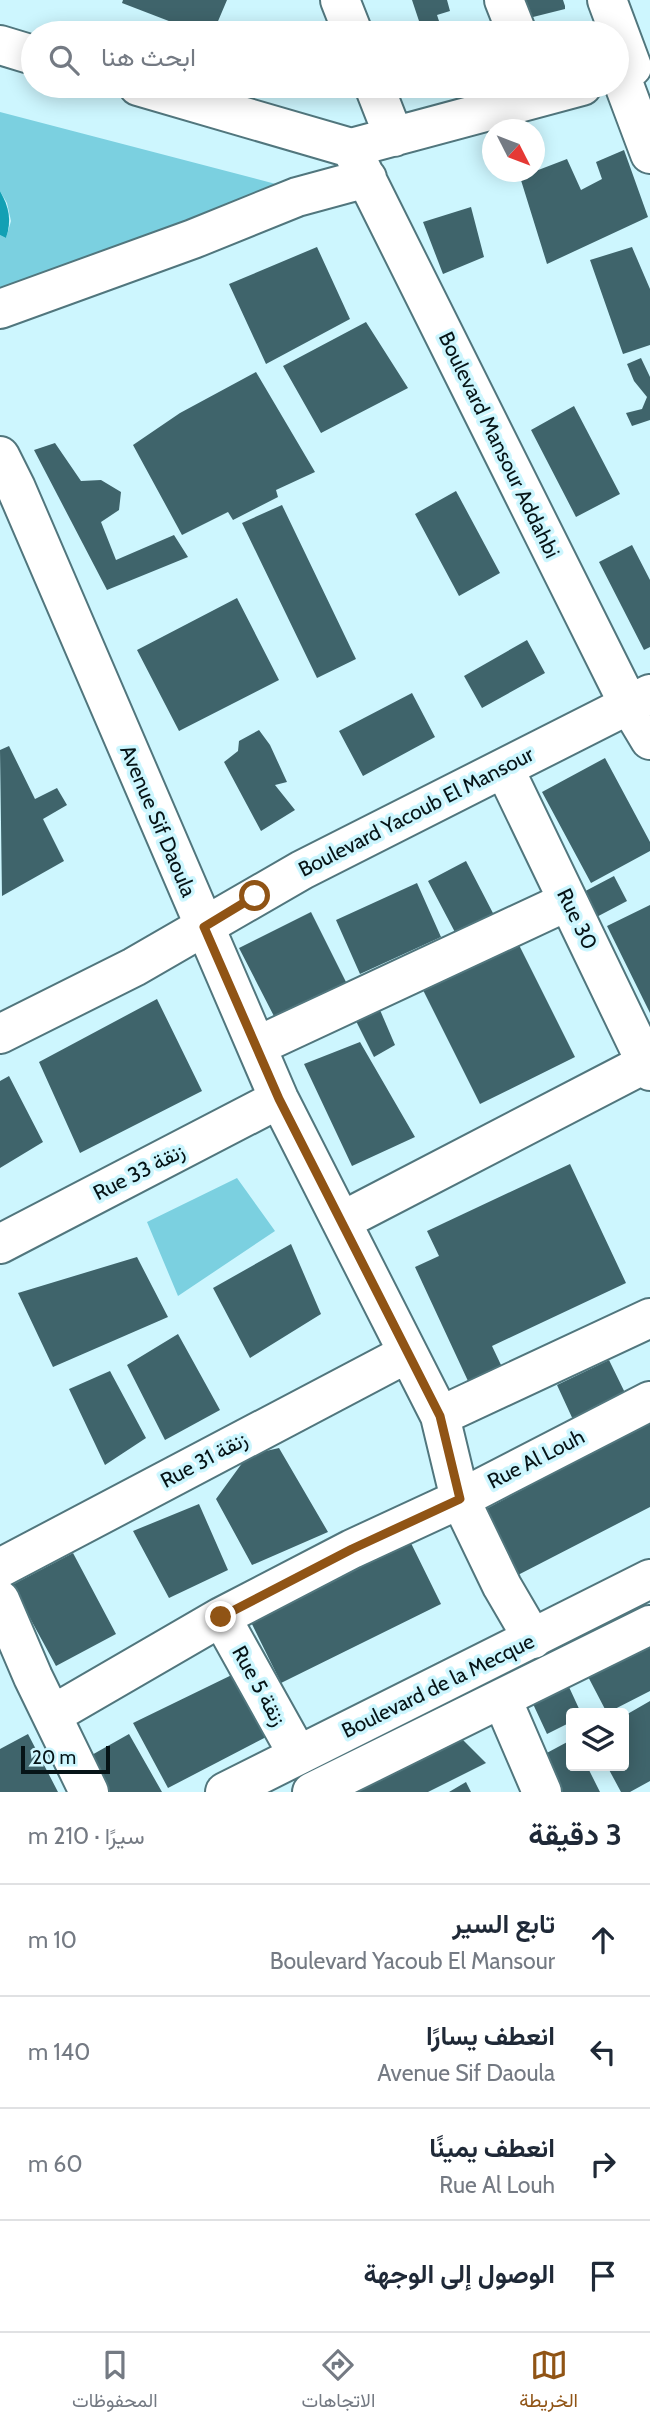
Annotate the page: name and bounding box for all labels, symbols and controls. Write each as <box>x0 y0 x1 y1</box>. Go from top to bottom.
search box <box>21 21 629 98</box>
icon: search <box>45 41 83 79</box>
text: ابحث هنا <box>101 41 196 73</box>
north arrow <box>482 119 545 182</box>
street label: Boulevard Mansour Addahbi <box>434 328 565 562</box>
street label: Avenue Sif Daoula <box>115 741 202 900</box>
street label: Boulevard Yacoub El Mansour <box>294 741 538 882</box>
route start <box>239 880 270 911</box>
street label: Rue 30 <box>552 884 603 953</box>
street label: Rue 33 زنقة <box>89 1138 189 1206</box>
street label: Rue Al Louh <box>483 1423 588 1494</box>
street label: Rue 31 زنقة <box>156 1426 252 1494</box>
route end <box>205 1601 236 1632</box>
street label: Boulevard de la Mecque <box>338 1628 538 1743</box>
street label: Rue 5 زنقة <box>226 1641 292 1731</box>
map controls <box>566 1708 629 1771</box>
button: layers <box>566 1708 629 1771</box>
scale bar <box>21 1743 110 1775</box>
text: 20 m <box>32 1746 76 1769</box>
text: 3 دقيقة <box>528 1816 622 1853</box>
text: سيرًا · 210 m <box>28 1822 145 1850</box>
text: تابع السير <box>452 1908 555 1940</box>
icon: ahead <box>584 1921 622 1959</box>
text: 10 m <box>28 1926 77 1954</box>
text: Boulevard Yacoub El Mansour <box>270 1947 555 1975</box>
text: انعطف يسارًا <box>426 2020 555 2052</box>
icon: left <box>584 2033 622 2071</box>
text: 140 m <box>28 2038 90 2066</box>
text: Avenue Sif Daoula <box>377 2059 555 2087</box>
text: انعطف يمينًا <box>429 2132 555 2164</box>
icon: right <box>584 2145 622 2183</box>
text: 60 m <box>28 2150 82 2178</box>
text: Rue Al Louh <box>439 2171 555 2199</box>
icon: arrive <box>584 2257 622 2295</box>
text: الوصول إلى الوجهة <box>364 2258 555 2290</box>
tab: المحفوظات <box>72 2346 158 2417</box>
tab: الاتجاهات <box>302 2346 375 2417</box>
tab: الخريطة <box>519 2346 578 2417</box>

